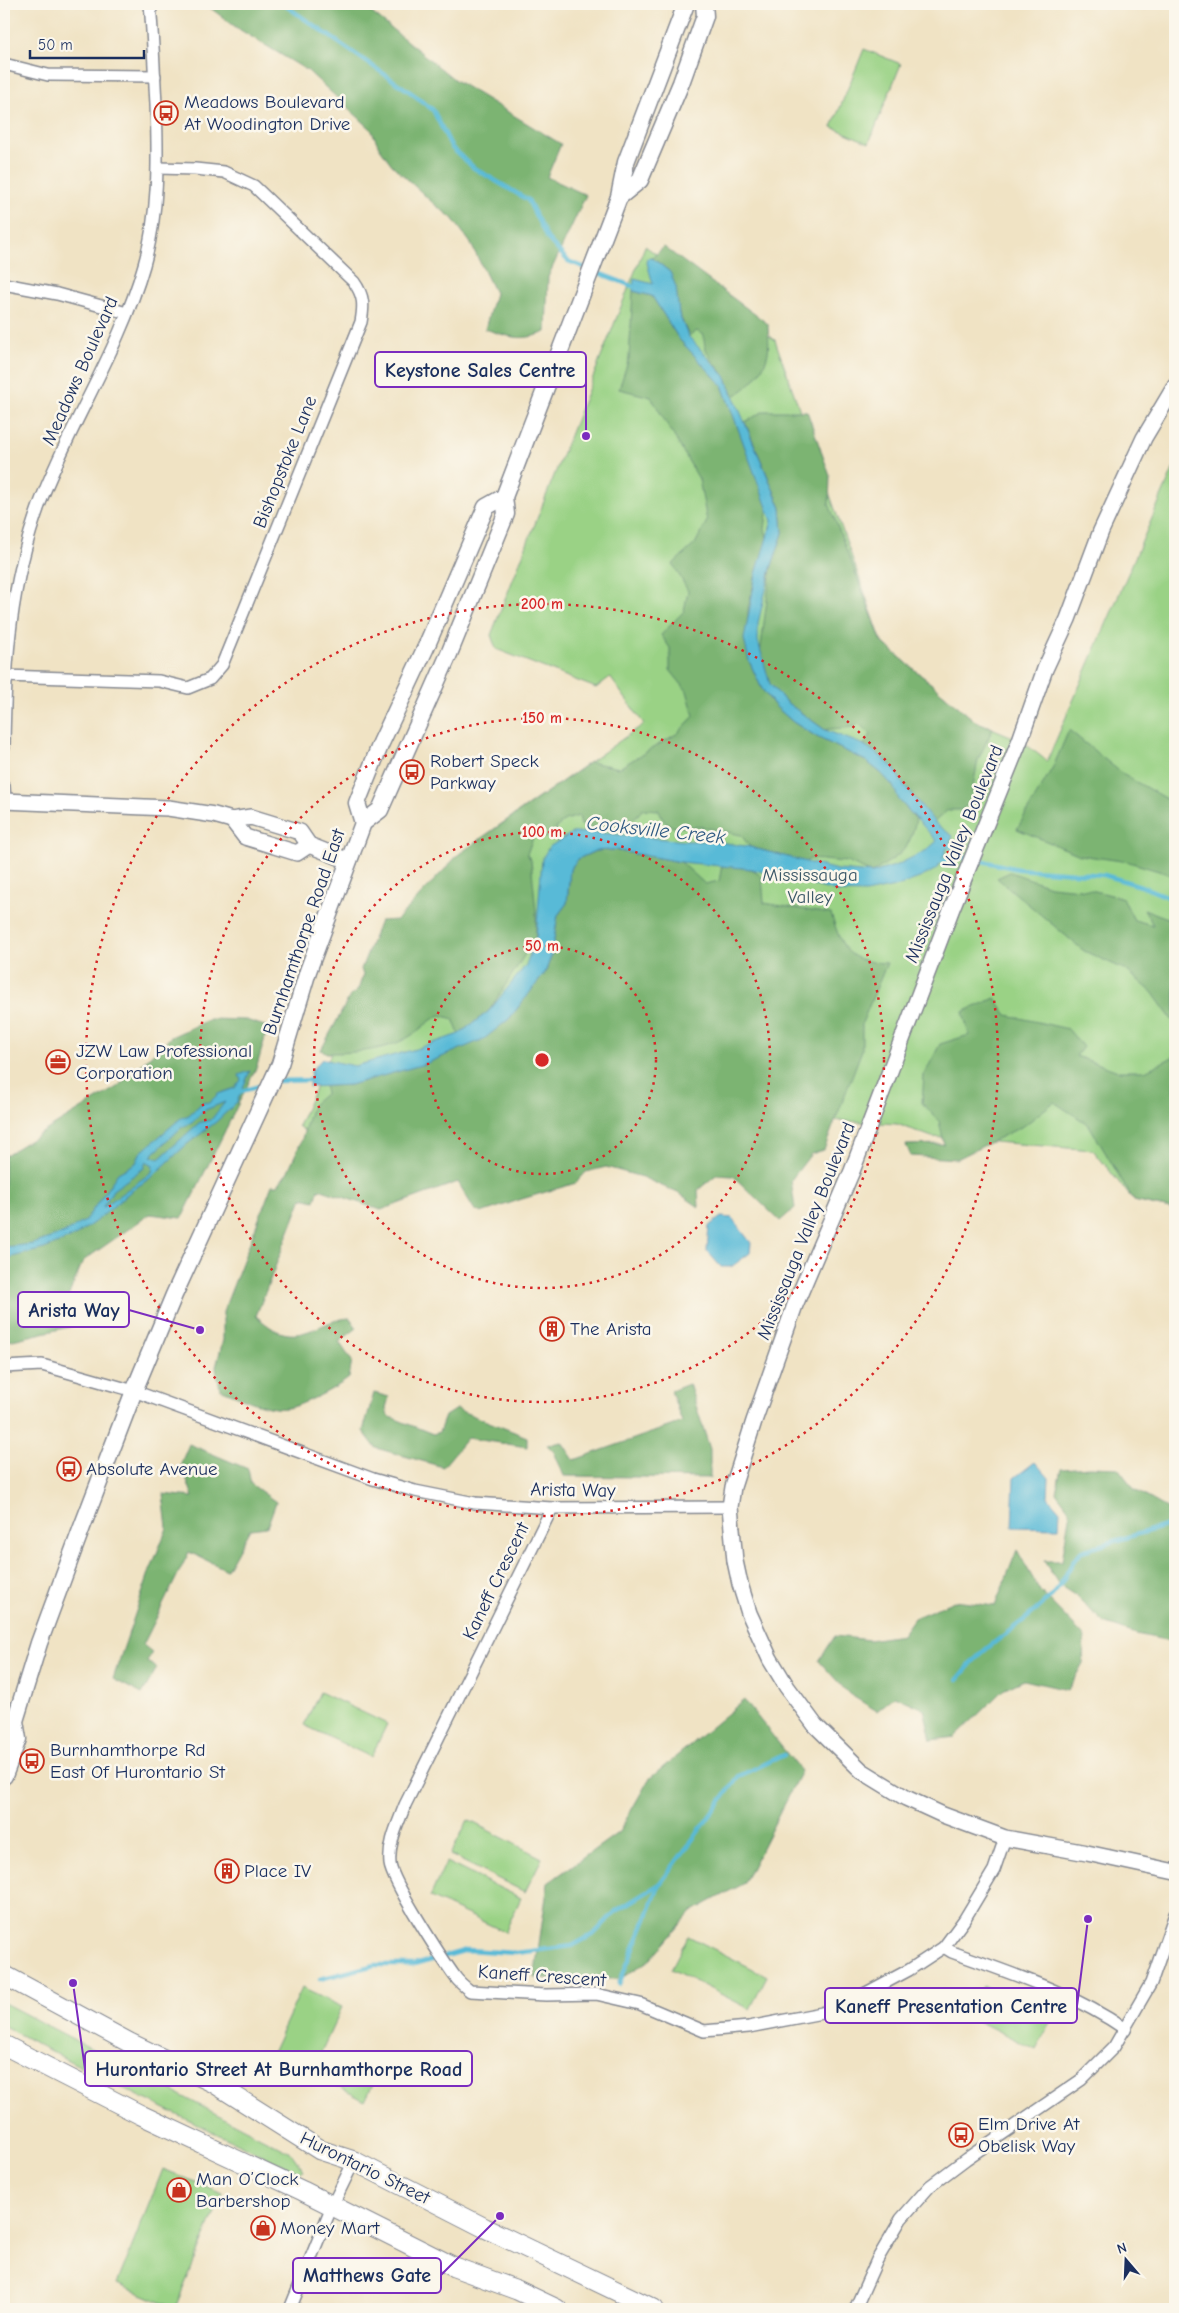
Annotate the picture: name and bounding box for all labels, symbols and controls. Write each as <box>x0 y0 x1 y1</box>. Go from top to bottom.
scale bar <box>30 28 144 60</box>
text: 50 m <box>38 36 73 54</box>
place label: Meadows Boulevard At Woodington Drive <box>184 91 350 135</box>
bus stop icon: Meadows Boulevard At Woodington Drive <box>153 100 179 126</box>
street label: Meadows Boulevard <box>37 293 123 449</box>
callout: Keystone Sales Centre <box>375 352 586 387</box>
text: Keystone Sales Centre <box>385 359 576 382</box>
street label: Bishopstoke Lane <box>248 393 322 531</box>
text: 200 m <box>521 595 563 613</box>
text: 150 m <box>522 709 562 727</box>
street label: Mississauga Valley Boulevard <box>900 742 1008 966</box>
place label: Robert Speck Parkway <box>430 750 539 794</box>
bus stop icon: Robert Speck Parkway <box>399 759 425 785</box>
water label: Cooksville Creek <box>586 811 727 849</box>
text: 100 m <box>522 823 562 841</box>
street label: Burnhamthorpe Road East <box>258 826 350 1038</box>
park label: Mississauga Valley <box>762 864 858 908</box>
text: 50 m <box>525 937 559 955</box>
place label: JZW Law Professional Corporation <box>76 1040 252 1084</box>
office icon: JZW Law Professional Corporation <box>45 1049 71 1075</box>
centre of rings <box>533 1051 551 1069</box>
street label: Mississauga Valley Boulevard <box>752 1119 860 1343</box>
callout: Arista Way <box>18 1292 129 1327</box>
text: Arista Way <box>28 1299 120 1322</box>
building icon: The Arista <box>539 1316 565 1342</box>
place label: The Arista <box>570 1318 651 1340</box>
bus stop icon: Absolute Avenue <box>56 1456 82 1482</box>
place label: Absolute Avenue <box>86 1458 217 1480</box>
street label: Arista Way <box>530 1478 616 1502</box>
street label: Kaneff Crescent <box>458 1518 534 1643</box>
place label: Burnhamthorpe Rd East Of Hurontario St <box>50 1739 225 1783</box>
bus stop icon: Burnhamthorpe Rd East Of Hurontario St <box>19 1748 45 1774</box>
building icon: Place IV <box>214 1858 240 1884</box>
place label: Place IV <box>244 1860 312 1882</box>
street label: Kaneff Crescent <box>477 1961 607 1991</box>
callout: Kaneff Presentation Centre <box>825 1988 1077 2023</box>
text: Kaneff Presentation Centre <box>835 1995 1067 2018</box>
callout: Hurontario Street At Burnhamthorpe Road <box>85 2051 472 2086</box>
text: Hurontario Street At Burnhamthorpe Road <box>96 2058 462 2081</box>
place label: Elm Drive At Obelisk Way <box>978 2113 1080 2157</box>
bus stop icon: Elm Drive At Obelisk Way <box>948 2122 974 2148</box>
street label: Hurontario Street <box>296 2127 434 2209</box>
place label: Man O’Clock Barbershop <box>196 2168 299 2212</box>
shop icon: Man O’Clock Barbershop <box>166 2177 192 2203</box>
shop icon: Money Mart <box>250 2215 276 2241</box>
place label: Money Mart <box>280 2217 380 2239</box>
north arrow <box>1102 2236 1152 2286</box>
text: N <box>1115 2239 1129 2258</box>
callout: Matthews Gate <box>293 2258 441 2293</box>
text: Matthews Gate <box>303 2264 431 2287</box>

